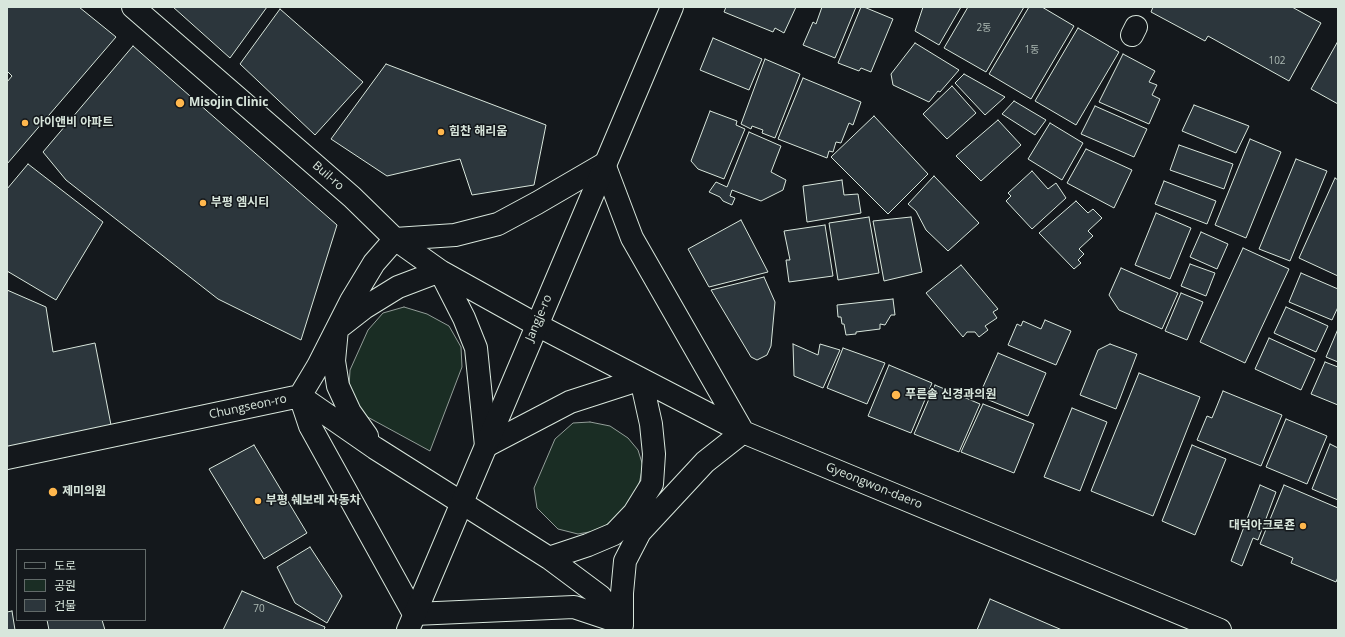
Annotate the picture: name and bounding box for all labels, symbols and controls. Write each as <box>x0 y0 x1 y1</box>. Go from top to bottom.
house number: 2동 <box>977 22 991 34</box>
house number: 1동 <box>1025 44 1039 56</box>
house number: 102 <box>1268 55 1286 67</box>
place label: Misojin Clinic <box>189 96 268 110</box>
marker: Misojin Clinic <box>174 97 186 109</box>
place label: 아이앤비 아파트 <box>33 116 113 130</box>
marker: 아이앤비 아파트 <box>20 118 30 128</box>
place label: 힘찬 해리움 <box>449 125 507 139</box>
marker: 힘찬 해리움 <box>436 127 446 137</box>
street label: Buil-ro <box>309 158 347 194</box>
place label: 부평 엠시티 <box>211 196 269 210</box>
marker: 부평 엠시티 <box>198 198 208 208</box>
street label: Jangje-ro <box>523 292 555 344</box>
place label: 푸른솔 신경과의원 <box>905 388 996 402</box>
marker: 푸른솔 신경과의원 <box>890 389 902 401</box>
street label: Chungseon-ro <box>208 392 288 422</box>
street label: Gyeongwon-daero <box>823 460 925 512</box>
place label: 제미의원 <box>62 485 106 499</box>
marker: 제미의원 <box>47 486 59 498</box>
place label: 부평 쉐보레 자동차 <box>266 494 361 508</box>
marker: 부평 쉐보레 자동차 <box>253 496 263 506</box>
place label: 대덕아크로죤 <box>1229 519 1295 533</box>
marker: 대덕아크로죤 <box>1298 521 1308 531</box>
legend <box>16 549 146 621</box>
text: 도로 <box>54 557 76 574</box>
text: 공원 <box>54 577 76 594</box>
text: 건물 <box>54 597 76 614</box>
house number: 70 <box>253 603 265 615</box>

